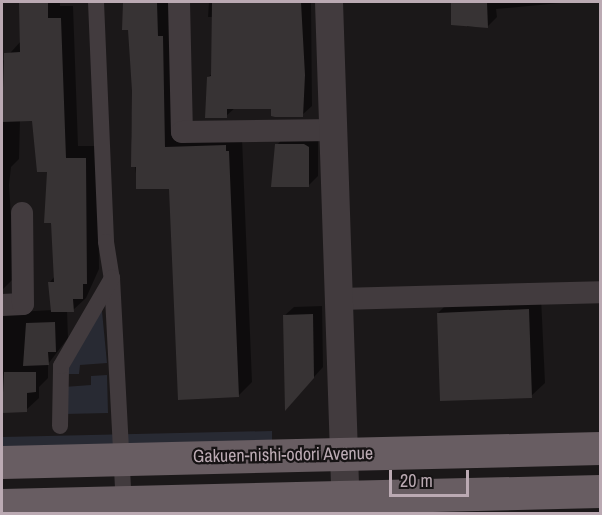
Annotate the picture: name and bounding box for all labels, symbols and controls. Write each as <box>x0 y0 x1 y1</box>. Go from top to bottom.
street label: Gakuen-nishi-odori Avenue <box>192 443 374 467</box>
scale bar <box>392 458 472 496</box>
text: 20 m <box>400 468 433 493</box>

